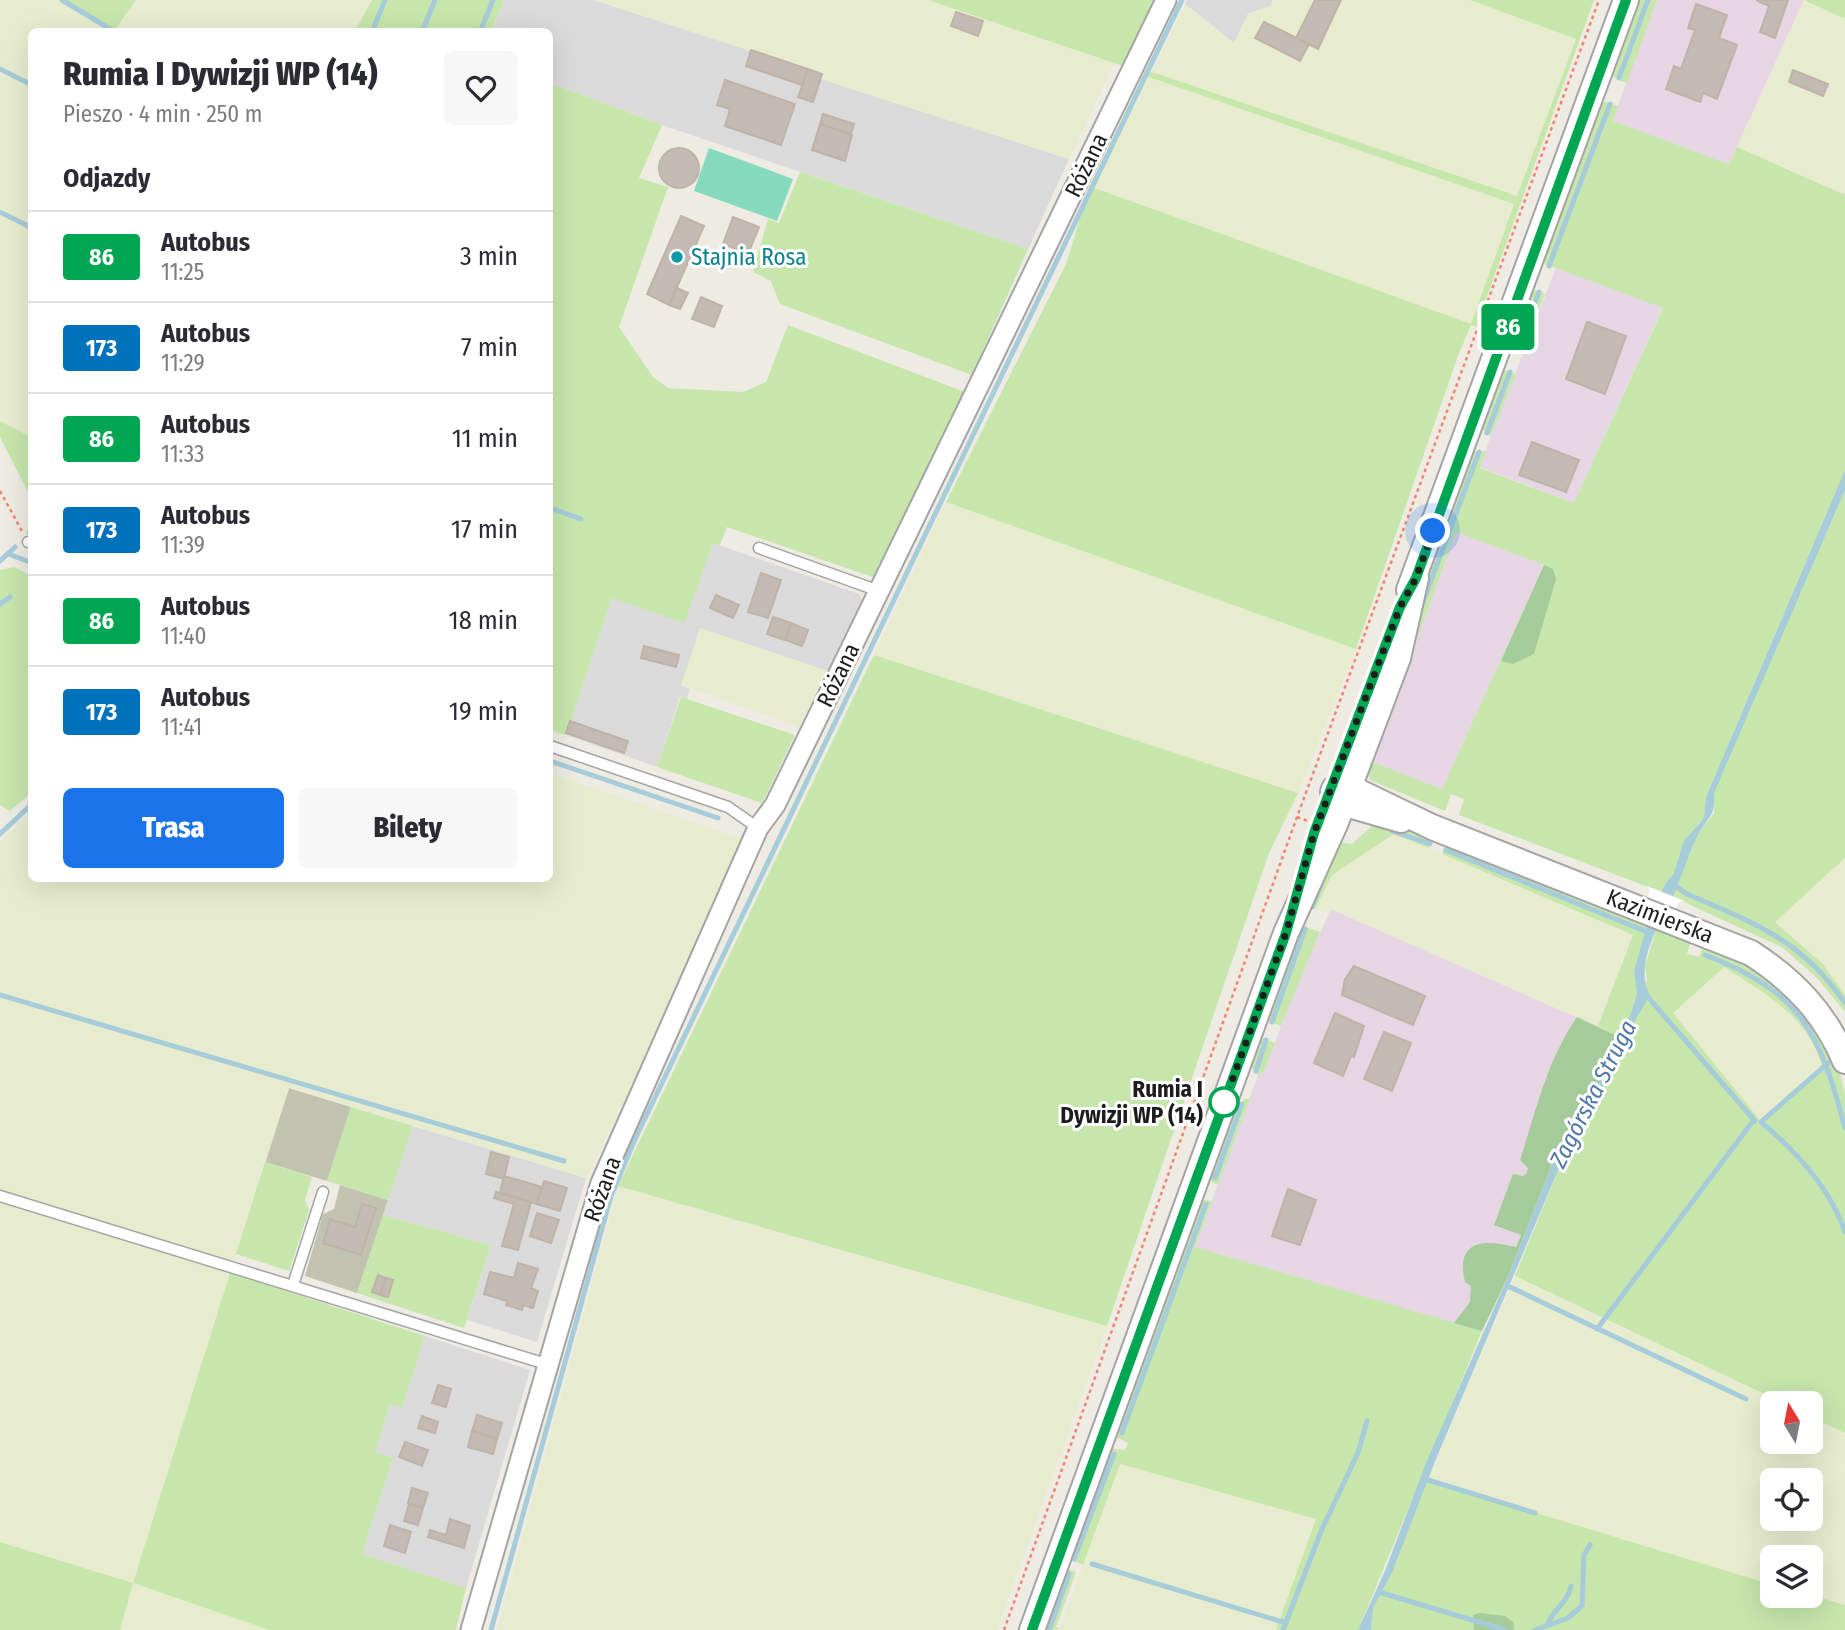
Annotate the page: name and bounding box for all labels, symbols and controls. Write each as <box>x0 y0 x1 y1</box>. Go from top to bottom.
button: heart <box>444 51 518 125</box>
text: Rumia I Dywizji WP (14) <box>63 54 377 94</box>
text: Pieszo · 4 min · 250 m <box>63 100 262 128</box>
street label: Różana <box>1059 128 1113 202</box>
text: Odjazdy <box>63 163 150 194</box>
text: Autobus <box>161 227 250 258</box>
text: 3 min <box>460 241 518 272</box>
text: 86 <box>89 243 114 271</box>
place label: Stajnia Rosa <box>691 243 806 271</box>
marker: Stajnia Rosa <box>669 249 685 265</box>
text: 11:25 <box>161 258 204 286</box>
line badge: 86 <box>1476 304 1540 350</box>
text: 86 <box>1495 313 1521 341</box>
text: Autobus <box>161 318 250 349</box>
text: 7 min <box>461 332 518 363</box>
text: 173 <box>86 334 117 362</box>
text: 11:29 <box>161 349 205 377</box>
text: Autobus <box>161 409 250 440</box>
text: 11 min <box>452 423 518 454</box>
text: 86 <box>89 425 114 453</box>
text: 11:33 <box>161 440 204 468</box>
text: Autobus <box>161 500 250 531</box>
your location <box>1415 513 1450 548</box>
text: 17 min <box>451 514 518 545</box>
text: 173 <box>86 516 117 544</box>
text: 11:39 <box>161 531 205 559</box>
text: Autobus <box>161 591 250 622</box>
text: 18 min <box>449 605 518 636</box>
text: 86 <box>89 607 114 635</box>
text: 11:40 <box>161 622 207 650</box>
street label: Różana <box>811 638 865 712</box>
text: Autobus <box>161 682 250 713</box>
text: 19 min <box>449 696 518 727</box>
text: 173 <box>86 698 117 726</box>
text: 11:41 <box>161 713 202 741</box>
button: Trasa <box>63 788 284 868</box>
button: Bilety <box>298 788 518 868</box>
street label: Kazimierska <box>1603 883 1717 949</box>
water label: Zagórska Struga <box>1543 1016 1642 1173</box>
place label: Rumia I Dywizji WP (14) <box>1060 1075 1203 1129</box>
marker: Rumia I Dywizji WP (14) <box>1209 1087 1239 1117</box>
street label: Różana <box>577 1152 627 1226</box>
north arrow <box>1760 1391 1824 1454</box>
map controls <box>1760 1391 1823 1608</box>
button: locate <box>1760 1468 1823 1531</box>
button: layers <box>1760 1545 1823 1608</box>

